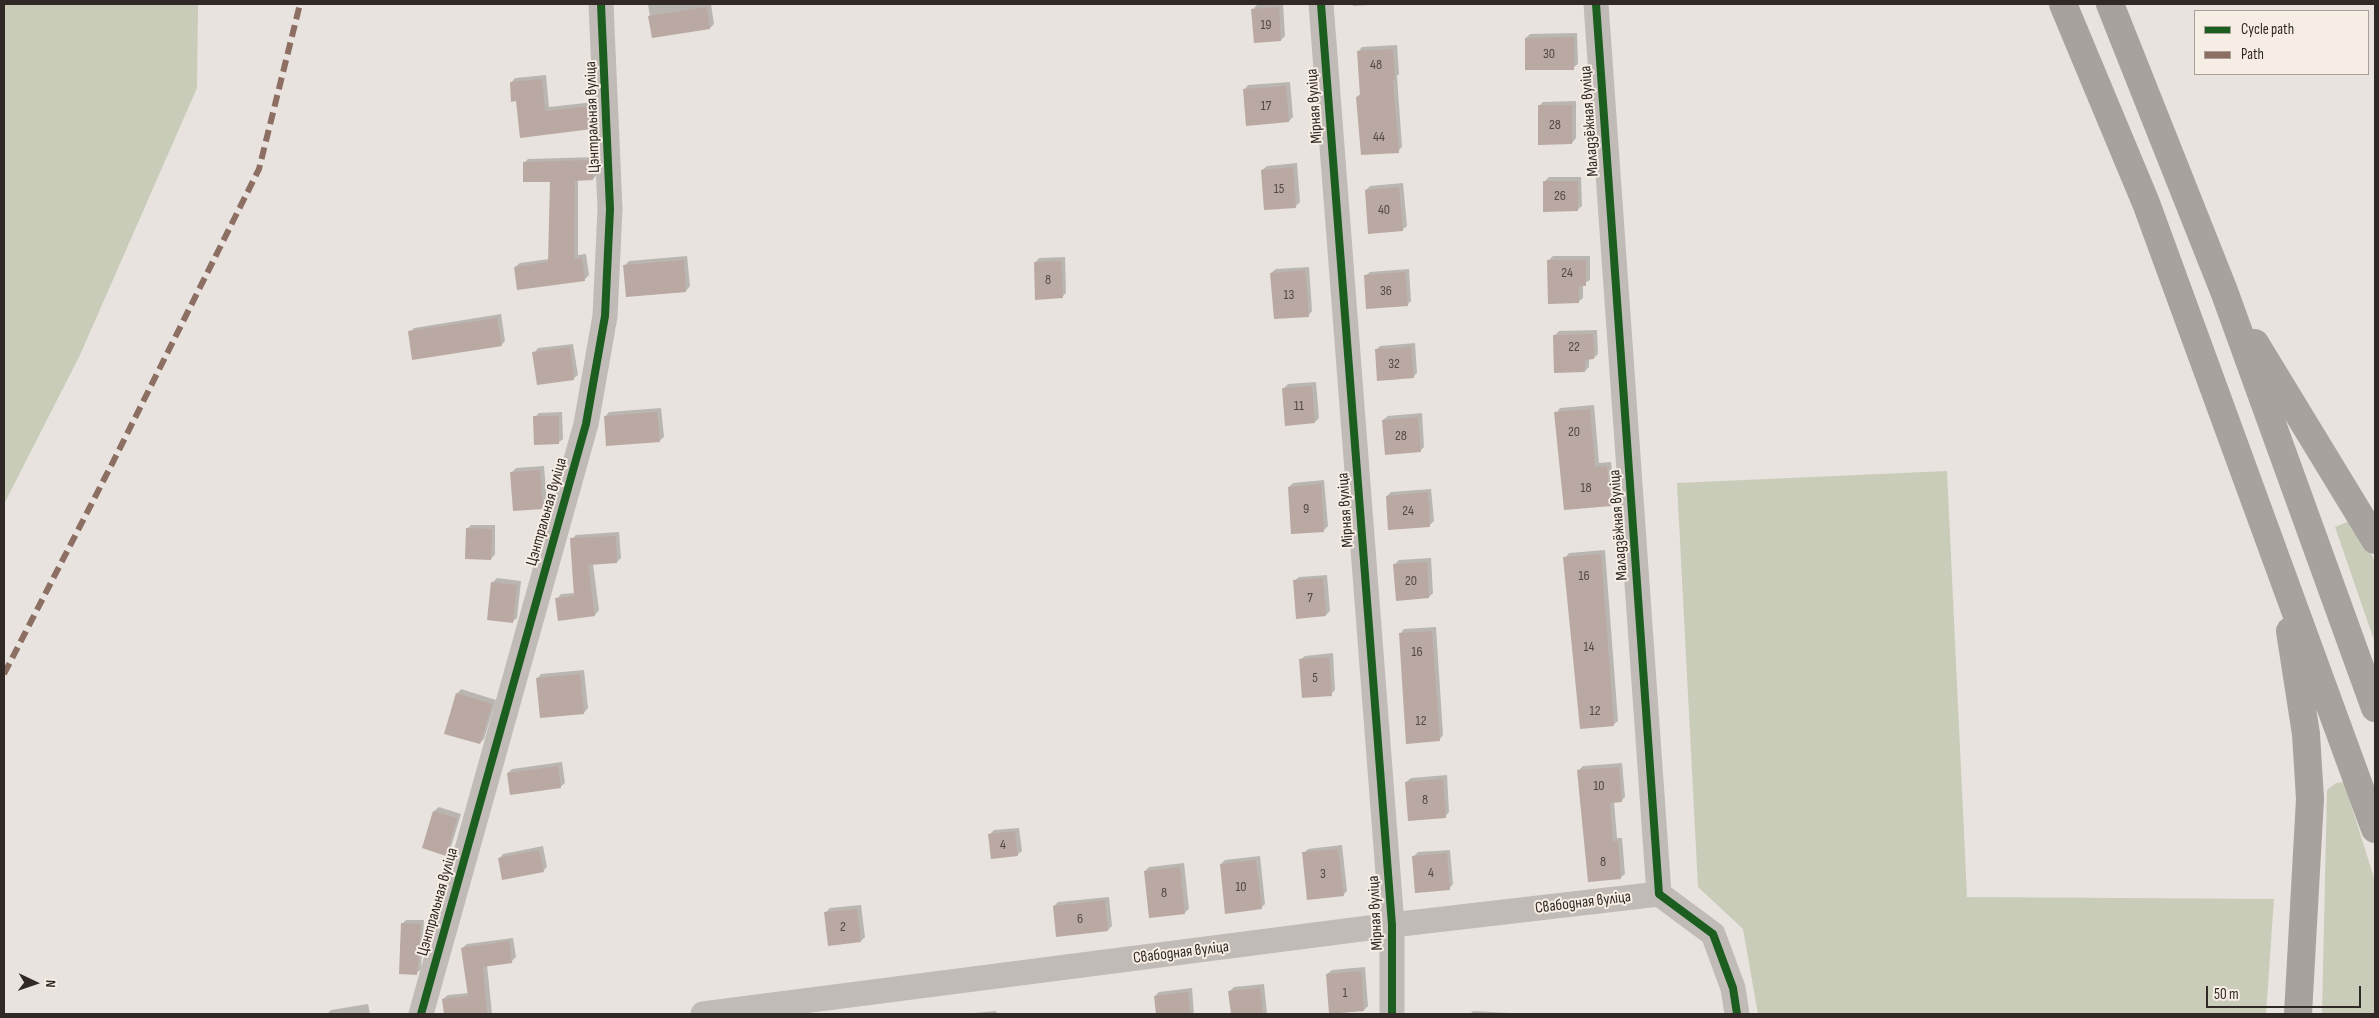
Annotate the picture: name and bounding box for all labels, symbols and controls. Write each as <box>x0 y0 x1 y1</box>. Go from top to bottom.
legend <box>2194 10 2369 75</box>
house number: 19 <box>1260 17 1272 33</box>
text: Cycle path <box>2241 20 2294 39</box>
text: Path <box>2241 45 2264 64</box>
house number: 30 <box>1543 46 1555 62</box>
house number: 48 <box>1370 57 1382 73</box>
street label: Цэнтральная вуліца <box>581 61 605 173</box>
street label: Маладзёжная вуліца <box>1577 65 1603 177</box>
street label: Мірная вуліца <box>1303 68 1327 144</box>
house number: 17 <box>1261 98 1271 114</box>
house number: 28 <box>1549 117 1561 133</box>
house number: 44 <box>1373 129 1385 145</box>
house number: 15 <box>1274 181 1284 197</box>
house number: 26 <box>1554 188 1566 204</box>
house number: 40 <box>1378 202 1390 218</box>
house number: 24 <box>1561 265 1573 281</box>
house number: 8 <box>1045 272 1051 288</box>
house number: 36 <box>1380 283 1392 299</box>
house number: 13 <box>1284 287 1294 303</box>
house number: 22 <box>1568 339 1580 355</box>
house number: 32 <box>1388 356 1400 372</box>
house number: 11 <box>1294 398 1304 414</box>
house number: 20 <box>1568 424 1580 440</box>
house number: 28 <box>1395 428 1407 444</box>
street label: Цэнтральная вуліца <box>522 456 572 568</box>
street label: Маладзёжная вуліца <box>1606 469 1632 581</box>
street label: Мірная вуліца <box>1334 472 1358 548</box>
house number: 18 <box>1580 480 1592 496</box>
house number: 9 <box>1303 501 1309 517</box>
house number: 24 <box>1402 503 1414 519</box>
house number: 16 <box>1578 568 1590 584</box>
house number: 20 <box>1405 573 1417 589</box>
house number: 7 <box>1307 590 1313 606</box>
house number: 14 <box>1584 639 1594 655</box>
house number: 16 <box>1411 644 1423 660</box>
house number: 5 <box>1312 670 1318 686</box>
house number: 12 <box>1590 703 1600 719</box>
house number: 12 <box>1416 713 1426 729</box>
house number: 10 <box>1593 778 1605 794</box>
house number: 8 <box>1422 792 1428 808</box>
house number: 4 <box>1000 837 1006 853</box>
street label: Цэнтральная вуліца <box>413 846 463 958</box>
house number: 8 <box>1600 854 1606 870</box>
house number: 4 <box>1428 865 1434 881</box>
house number: 3 <box>1320 866 1326 882</box>
street label: Мірная вуліца <box>1364 875 1388 951</box>
house number: 10 <box>1235 879 1247 895</box>
house number: 8 <box>1161 885 1167 901</box>
street label: Свабодная вуліца <box>1534 888 1632 918</box>
house number: 6 <box>1077 911 1083 927</box>
house number: 2 <box>840 919 846 935</box>
street label: Свабодная вуліца <box>1132 938 1230 968</box>
north arrow <box>10 958 60 1008</box>
scale bar <box>2209 976 2364 1008</box>
text: N <box>42 980 59 988</box>
house number: 1 <box>1343 985 1347 1001</box>
text: 50 m <box>2214 985 2239 1004</box>

